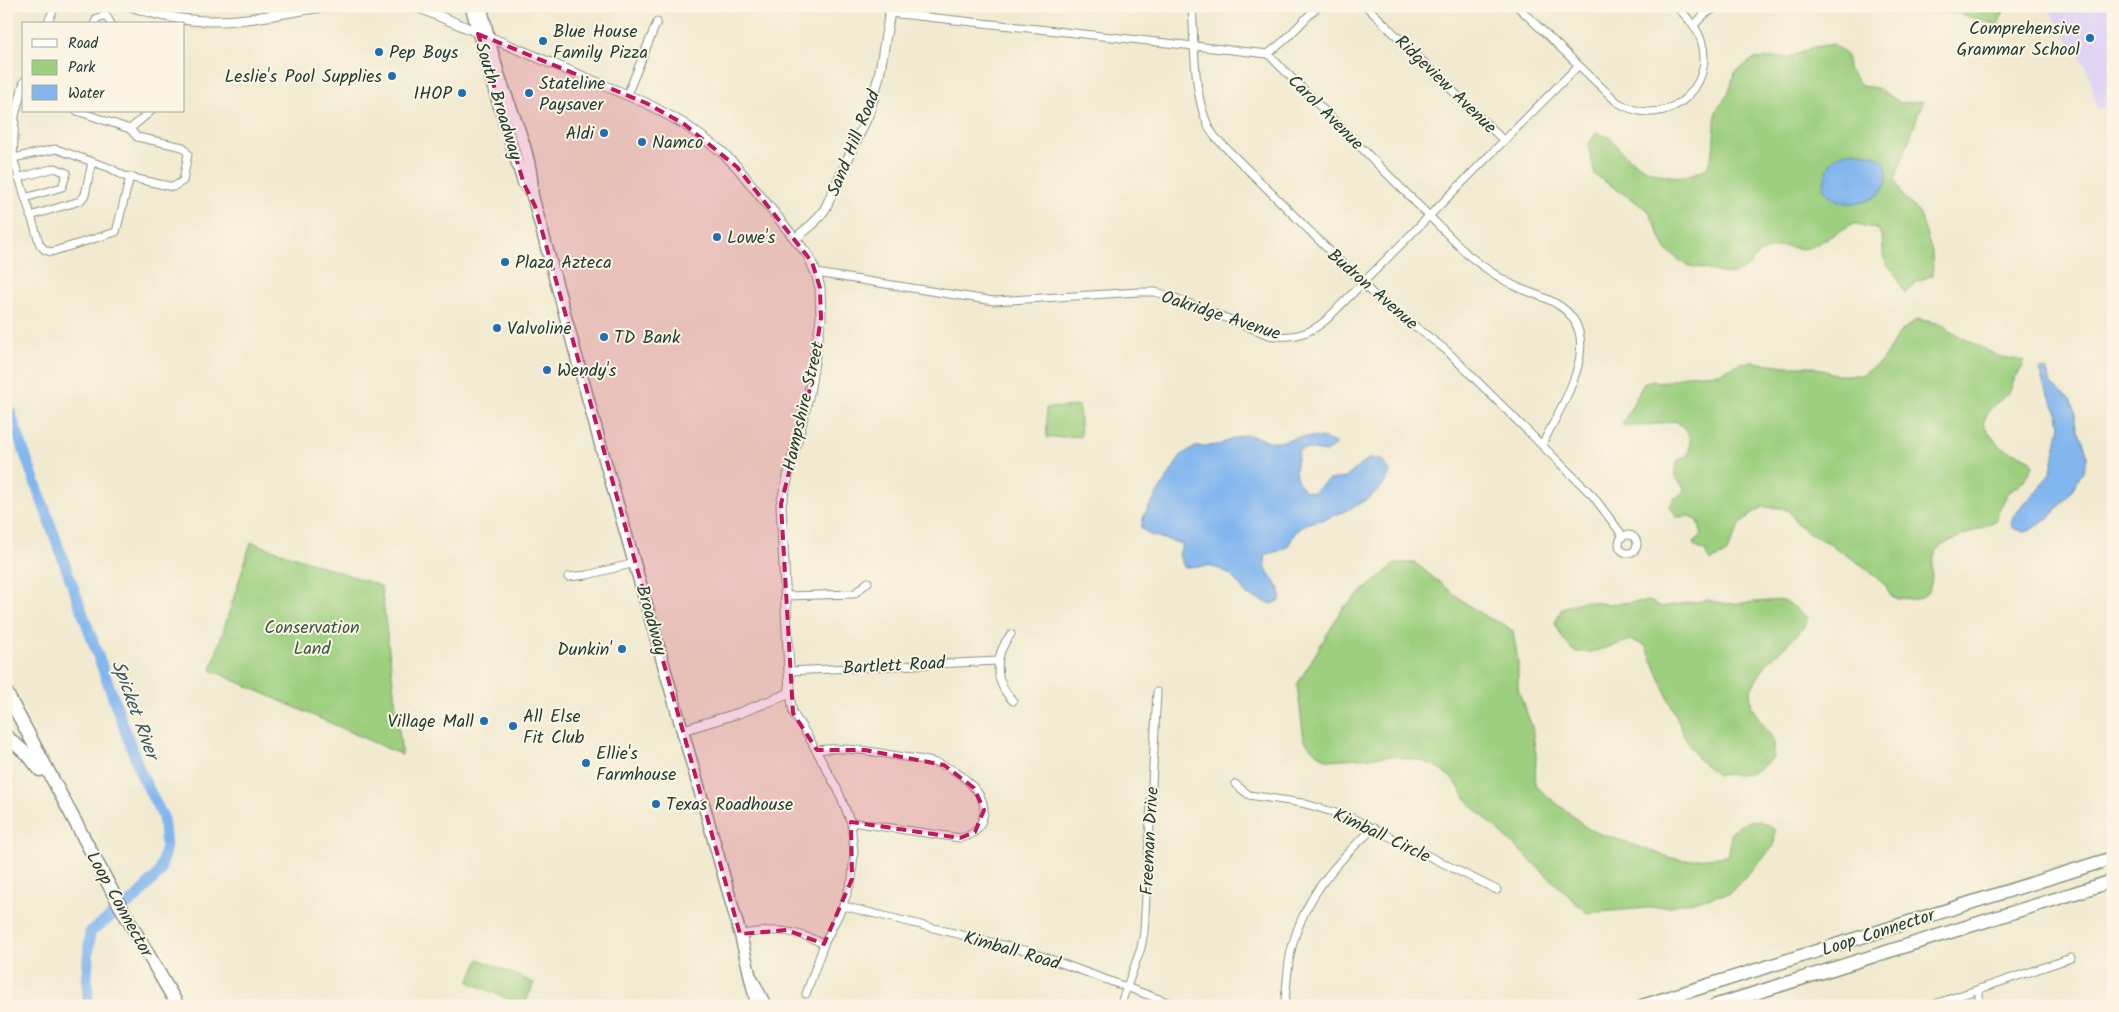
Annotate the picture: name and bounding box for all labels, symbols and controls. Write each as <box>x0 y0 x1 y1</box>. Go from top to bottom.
place label: Comprehensive Grammar School <box>1956 15 2081 65</box>
place label: Blue House Family Pizza <box>553 18 648 68</box>
legend <box>22 22 185 112</box>
street label: Ridgeview Avenue <box>1387 29 1503 142</box>
text: Road <box>68 32 99 56</box>
marker: Comprehensive Grammar School <box>2084 32 2096 44</box>
marker: Blue House Family Pizza <box>537 35 549 47</box>
place label: Pep Boys <box>389 39 459 68</box>
street label: South Broadway <box>466 39 529 165</box>
marker: Pep Boys <box>373 46 385 58</box>
text: Park <box>68 56 96 80</box>
place label: Leslie's Pool Supplies <box>225 63 382 92</box>
street label: Carol Avenue <box>1280 68 1370 158</box>
marker: Leslie's Pool Supplies <box>386 70 398 82</box>
place label: Stateline Paysaver <box>539 70 605 120</box>
place label: IHOP <box>414 80 453 109</box>
text: Water <box>68 82 105 106</box>
street label: Sand Hill Road <box>820 85 889 201</box>
marker: IHOP <box>456 87 468 99</box>
marker: Stateline Paysaver <box>523 87 535 99</box>
place label: Aldi <box>565 120 595 149</box>
marker: Aldi <box>598 127 610 139</box>
place label: Namco <box>652 129 703 158</box>
marker: Namco <box>636 136 648 148</box>
place label: Lowe's <box>727 224 776 253</box>
marker: Lowe's <box>711 231 723 243</box>
street label: Budron Avenue <box>1320 242 1424 338</box>
place label: Plaza Azteca <box>515 249 612 278</box>
marker: Plaza Azteca <box>499 256 511 268</box>
street label: Oakridge Avenue <box>1157 283 1284 349</box>
place label: Valvoline <box>507 315 572 344</box>
marker: Valvoline <box>491 322 503 334</box>
place label: TD Bank <box>614 324 681 353</box>
marker: TD Bank <box>598 331 610 343</box>
street label: Hampshire Street <box>775 338 834 474</box>
place label: Wendy's <box>557 357 617 386</box>
marker: Wendy's <box>541 364 553 376</box>
street label: Broadway <box>627 582 675 660</box>
park label: Conservation Land <box>264 614 360 664</box>
place label: Dunkin' <box>557 636 612 665</box>
marker: Dunkin' <box>616 643 628 655</box>
street label: Bartlett Road <box>842 649 947 684</box>
water label: Spicket River <box>102 656 167 767</box>
place label: All Else Fit Club <box>523 703 585 753</box>
place label: Village Mall <box>388 708 475 737</box>
marker: Village Mall <box>478 715 490 727</box>
marker: All Else Fit Club <box>507 720 519 732</box>
place label: Ellie's Farmhouse <box>596 740 676 790</box>
marker: Ellie's Farmhouse <box>580 757 592 769</box>
street label: Freeman Drive <box>1133 786 1168 896</box>
place label: Texas Roadhouse <box>666 791 793 820</box>
marker: Texas Roadhouse <box>650 798 662 810</box>
street label: Kimball Circle <box>1328 801 1435 872</box>
street label: Loop Connector <box>78 846 160 964</box>
street label: Loop Connector <box>1818 901 1940 965</box>
street label: Kimball Road <box>960 924 1064 979</box>

